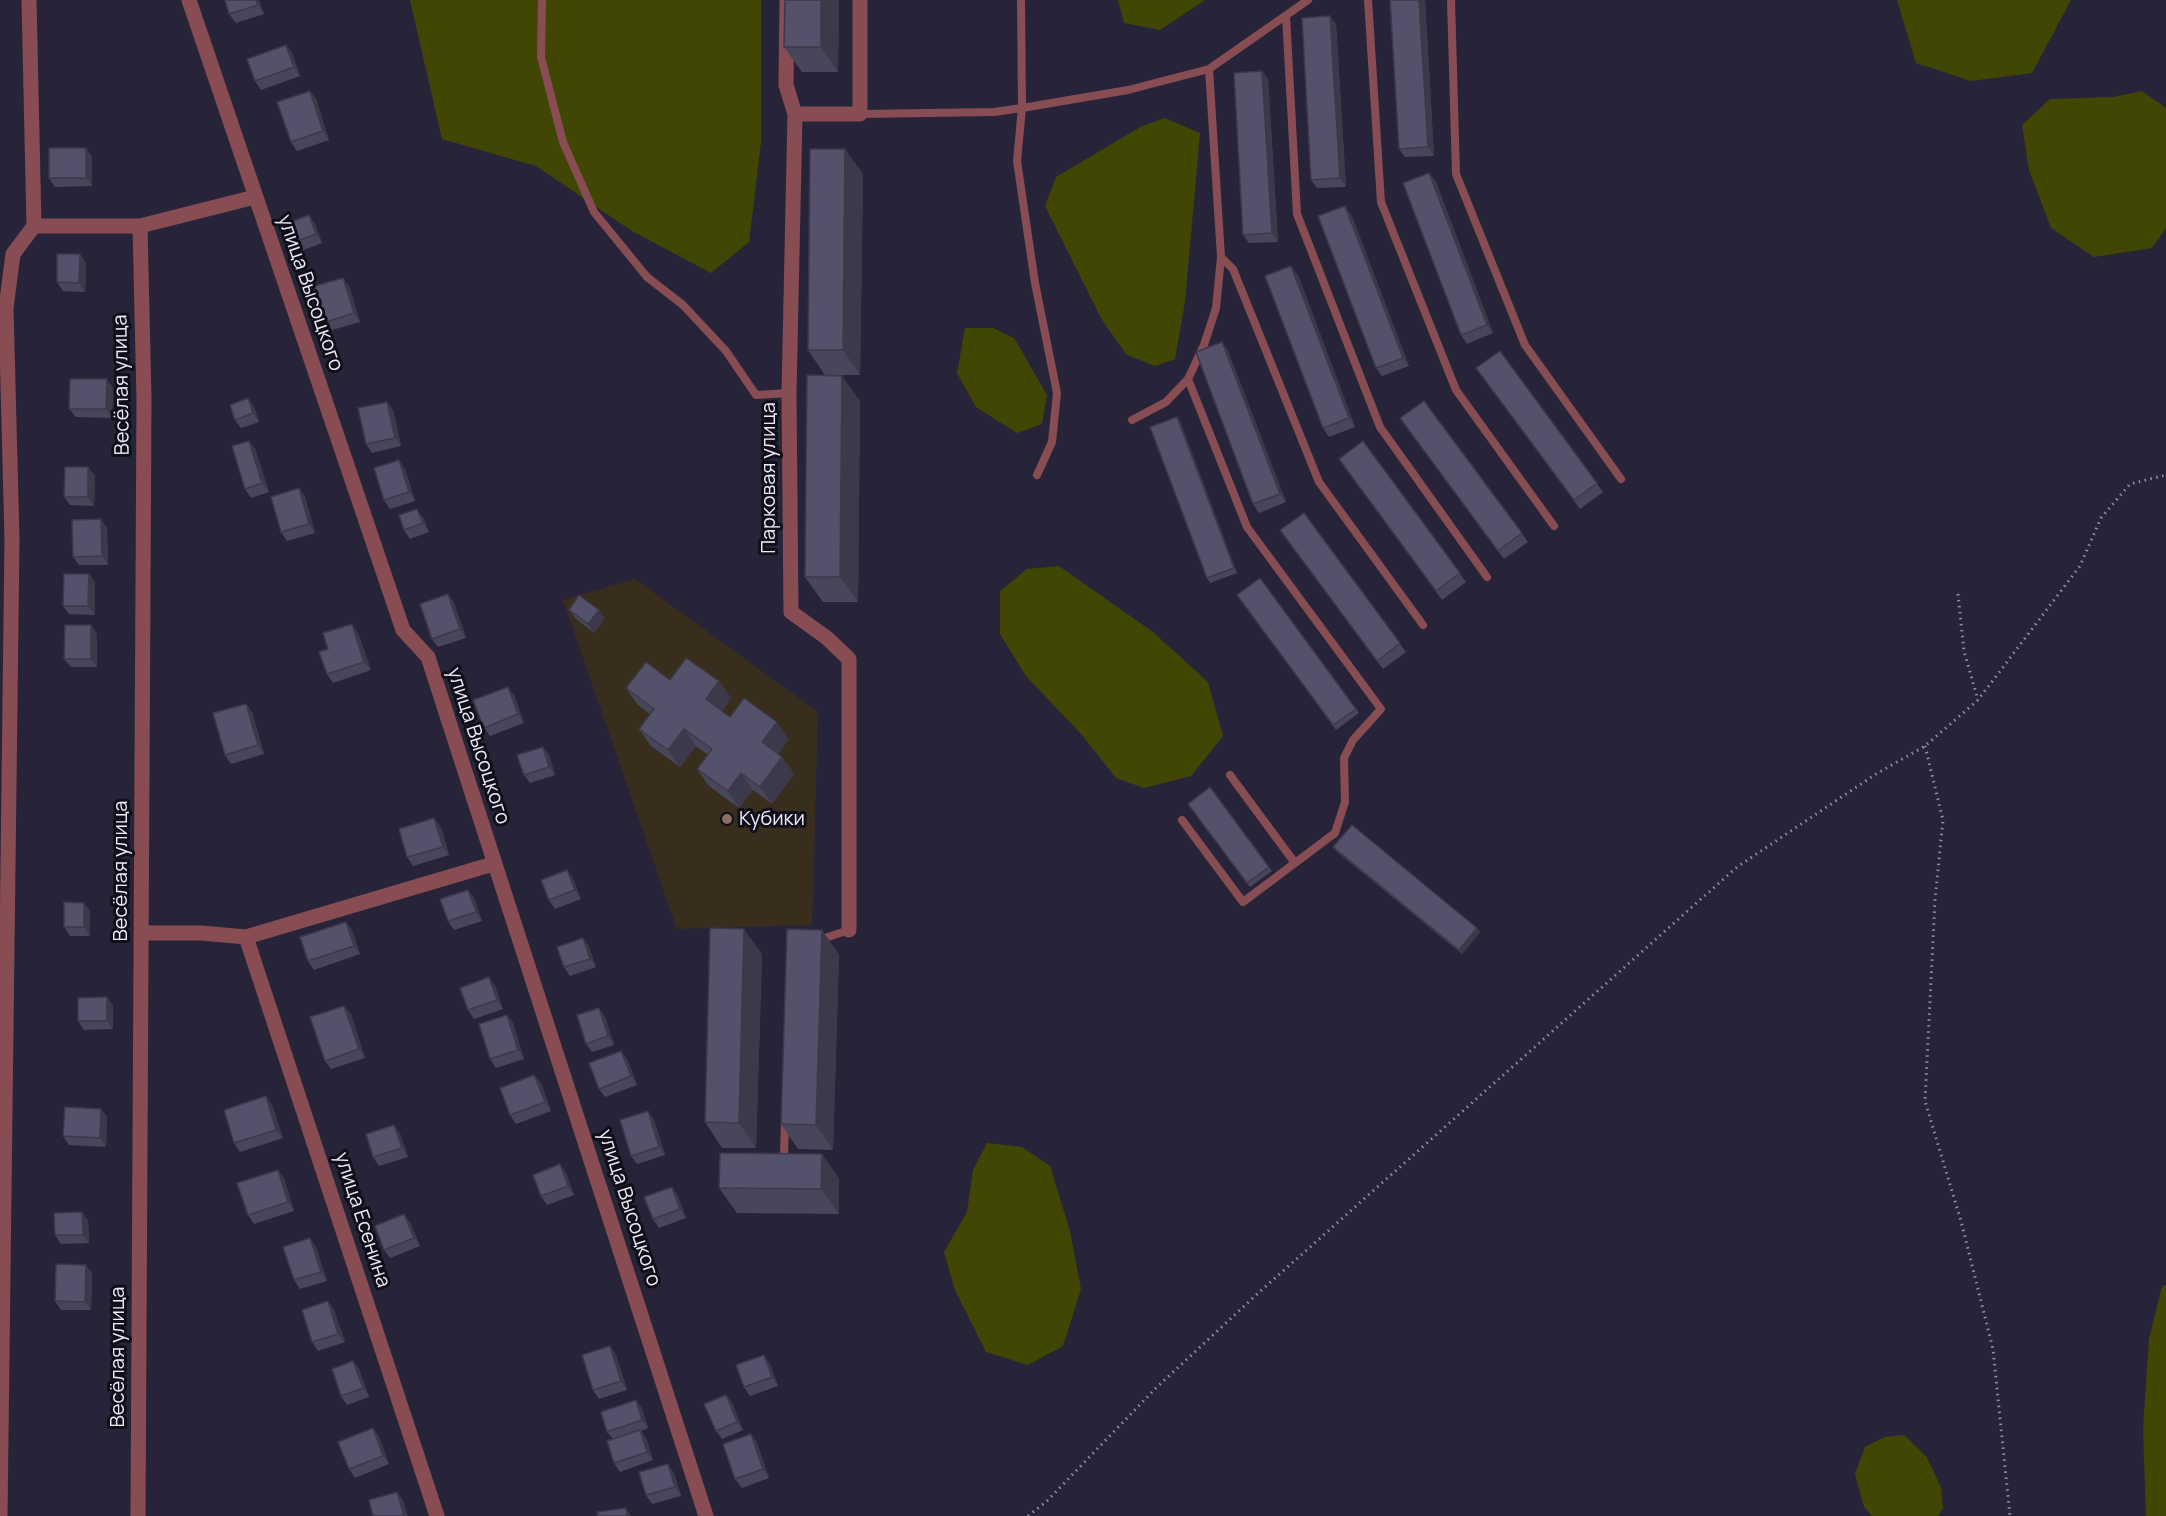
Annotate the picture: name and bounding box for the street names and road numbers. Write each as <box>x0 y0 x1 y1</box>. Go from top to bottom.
street label: улица Высоцкого <box>272 212 348 374</box>
street label: Весёлая улица <box>109 314 135 456</box>
street label: Парковая улица <box>757 402 781 554</box>
street label: улица Высоцкого <box>441 665 515 827</box>
street label: Весёлая улица <box>109 801 133 941</box>
street label: улица Высоцкого <box>592 1127 666 1289</box>
street label: улица Есенина <box>329 1149 395 1291</box>
street label: Весёлая улица <box>106 1287 130 1427</box>

